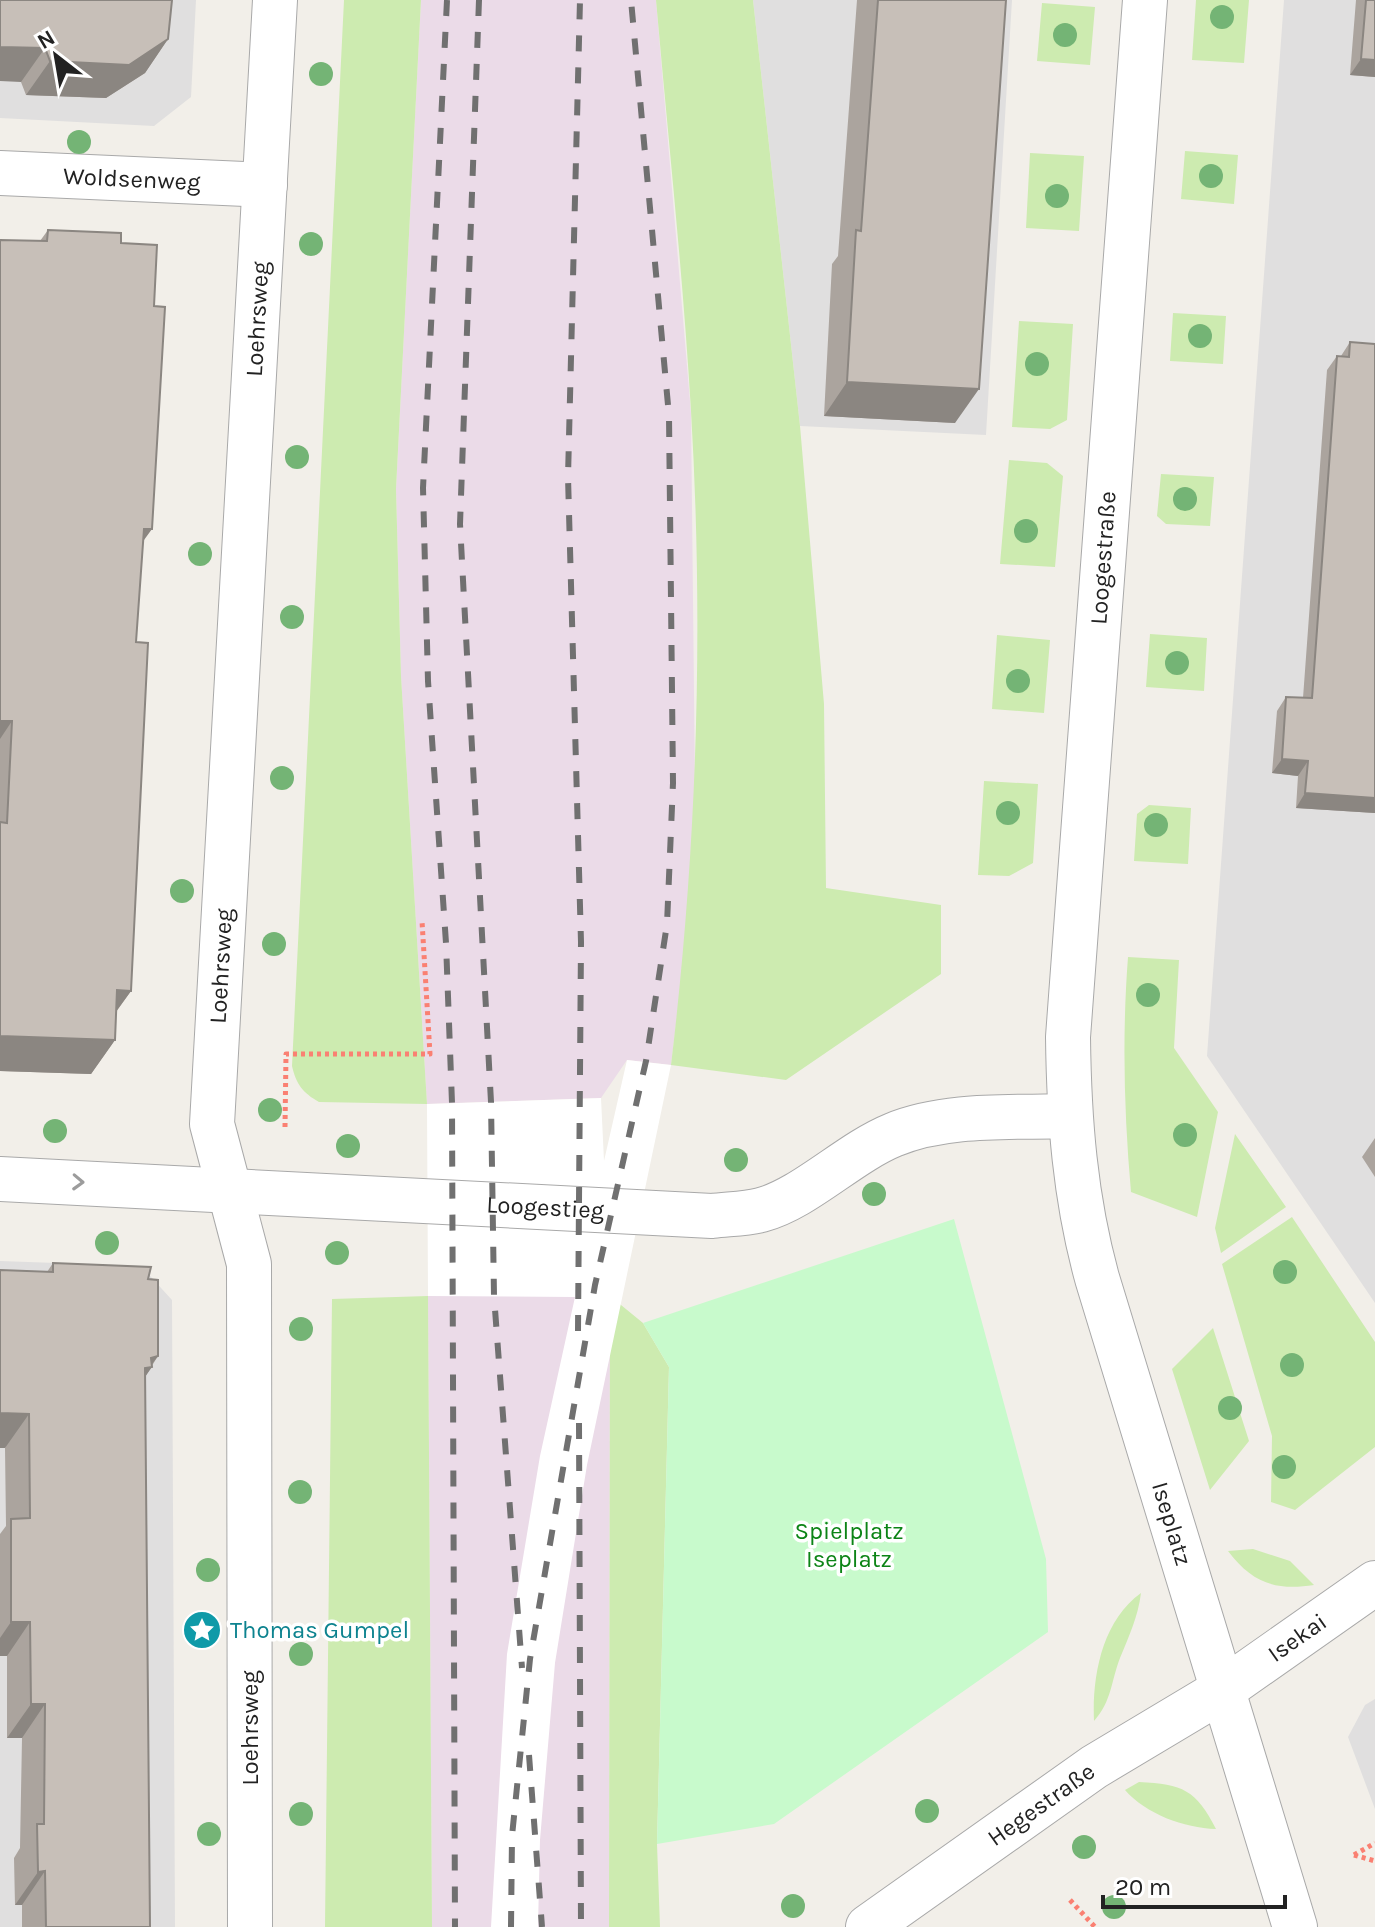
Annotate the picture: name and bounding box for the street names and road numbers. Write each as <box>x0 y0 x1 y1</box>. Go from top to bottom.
street label: Woldsenweg <box>63 162 202 196</box>
street label: Loehrsweg <box>240 260 274 378</box>
street label: Loogestraße <box>1084 490 1122 626</box>
street label: Loehrsweg <box>204 907 238 1025</box>
street label: Loogestieg <box>486 1190 605 1224</box>
street label: Iseplatz <box>1146 1478 1198 1569</box>
street label: Isekai <box>1262 1607 1332 1668</box>
street label: Loehrsweg <box>236 1670 264 1786</box>
street label: Hegestraße <box>982 1757 1100 1852</box>

